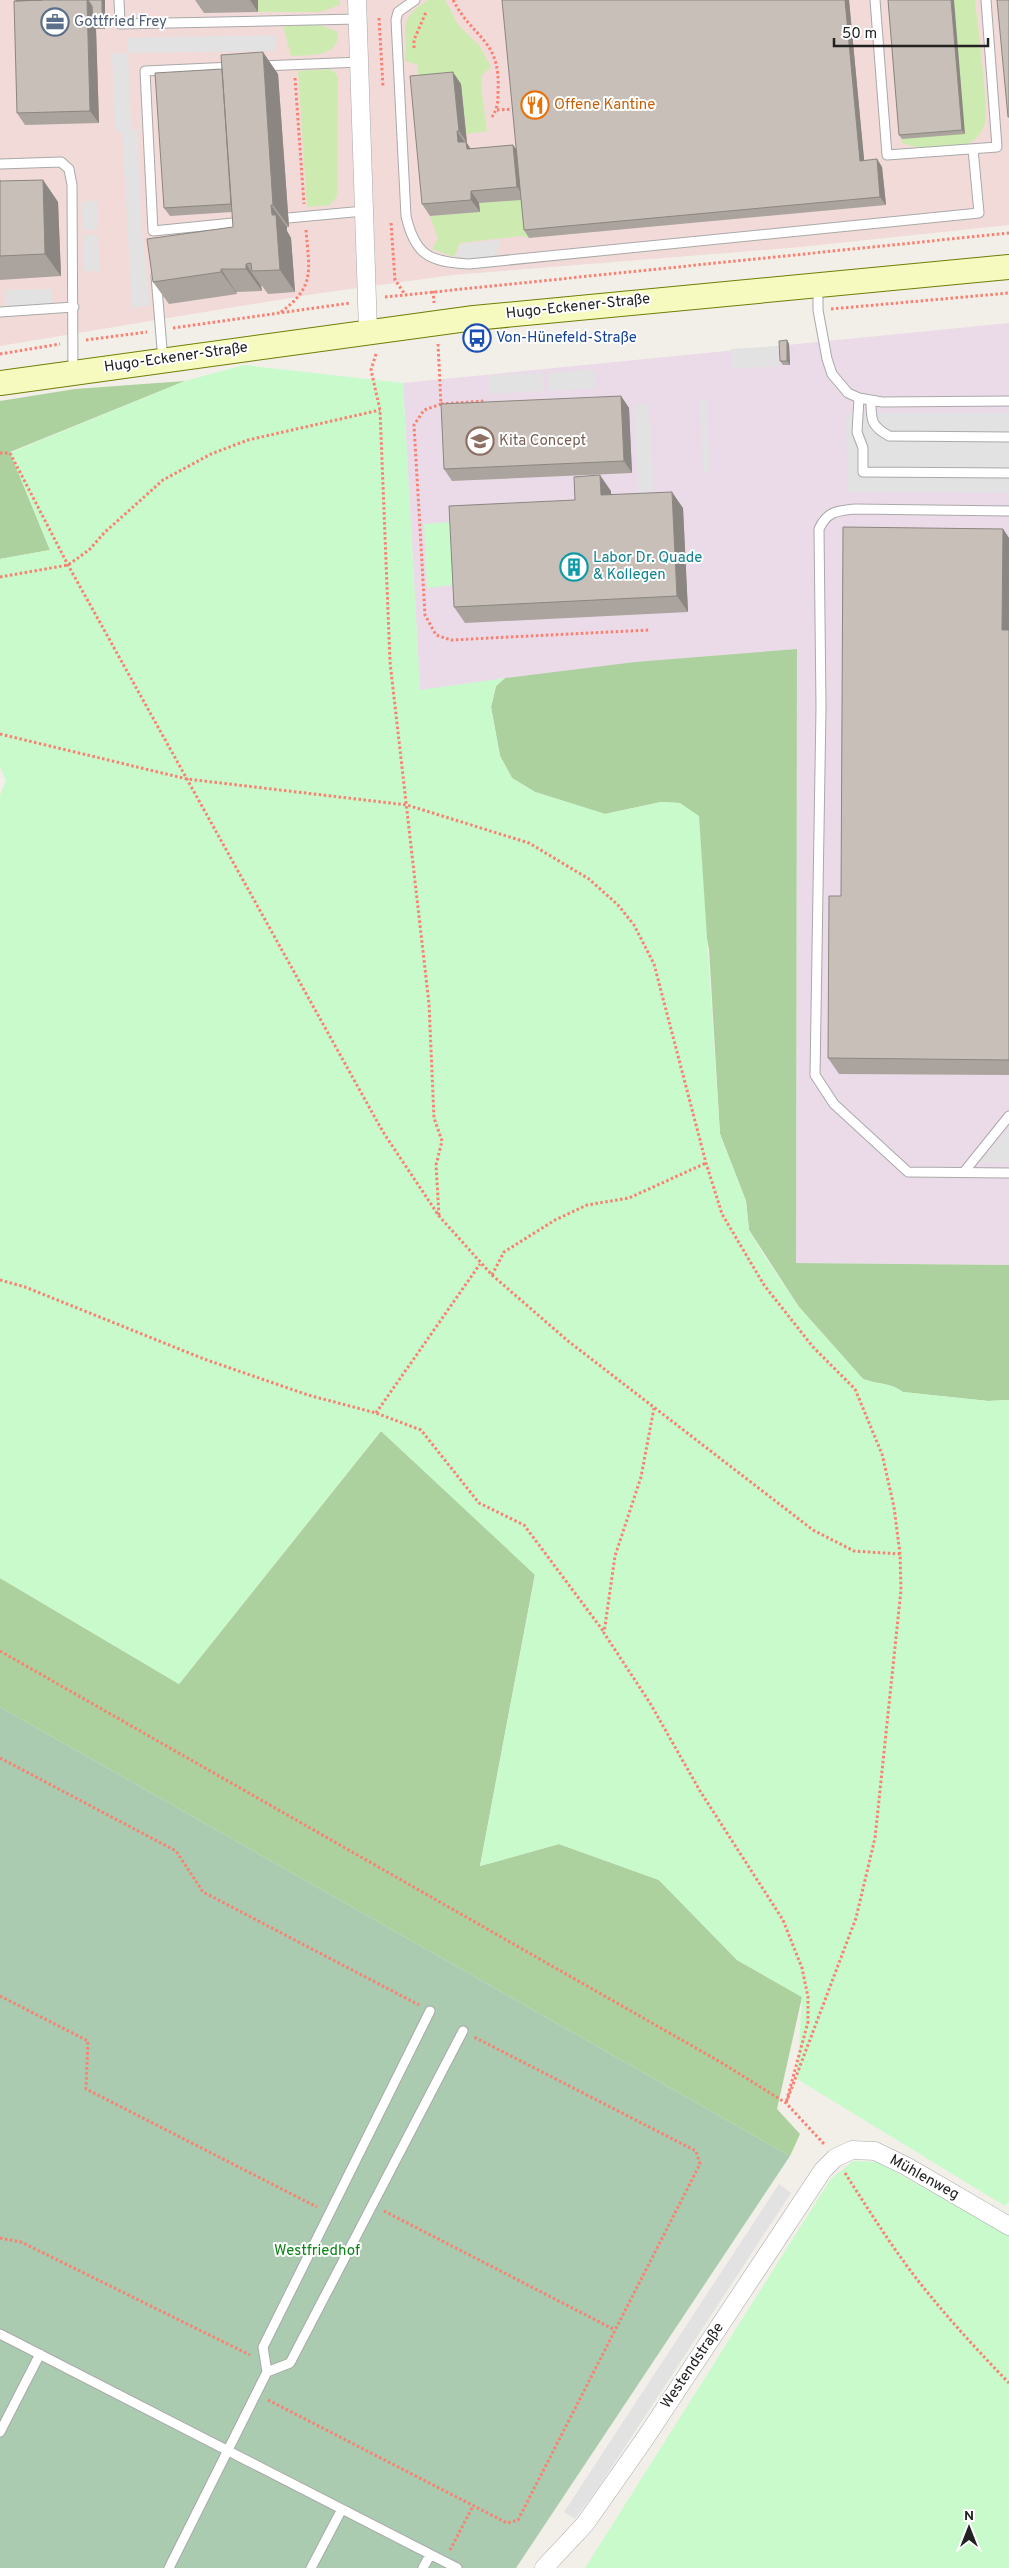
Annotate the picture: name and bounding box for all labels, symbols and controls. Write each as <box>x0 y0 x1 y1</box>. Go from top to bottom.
office icon: Gottfried Frey <box>40 7 70 37</box>
place label: Gottfried Frey <box>74 13 167 32</box>
scale bar <box>834 15 988 47</box>
text: 50 m <box>842 25 877 44</box>
restaurant icon: Offene Kantine <box>520 90 550 120</box>
place label: Offene Kantine <box>554 96 655 115</box>
street label: Hugo-Eckener-Straße <box>505 290 651 324</box>
bus stop icon: Von-Hünefeld-Straße <box>462 323 492 353</box>
place label: Von-Hünefeld-Straße <box>496 329 637 348</box>
street label: Hugo-Eckener-Straße <box>103 338 249 378</box>
school or university icon: Kita Concept <box>465 426 495 456</box>
place label: Kita Concept <box>499 432 586 451</box>
place label: Labor Dr. Quade & Kollegen <box>593 549 702 585</box>
building icon: Labor Dr. Quade & Kollegen <box>559 552 589 582</box>
street label: Mühlenweg <box>886 2151 962 2205</box>
park label: Westfriedhof <box>274 2242 360 2261</box>
street label: Westendstraße <box>657 2319 729 2413</box>
north arrow <box>944 2503 994 2553</box>
text: N <box>964 2508 974 2525</box>

